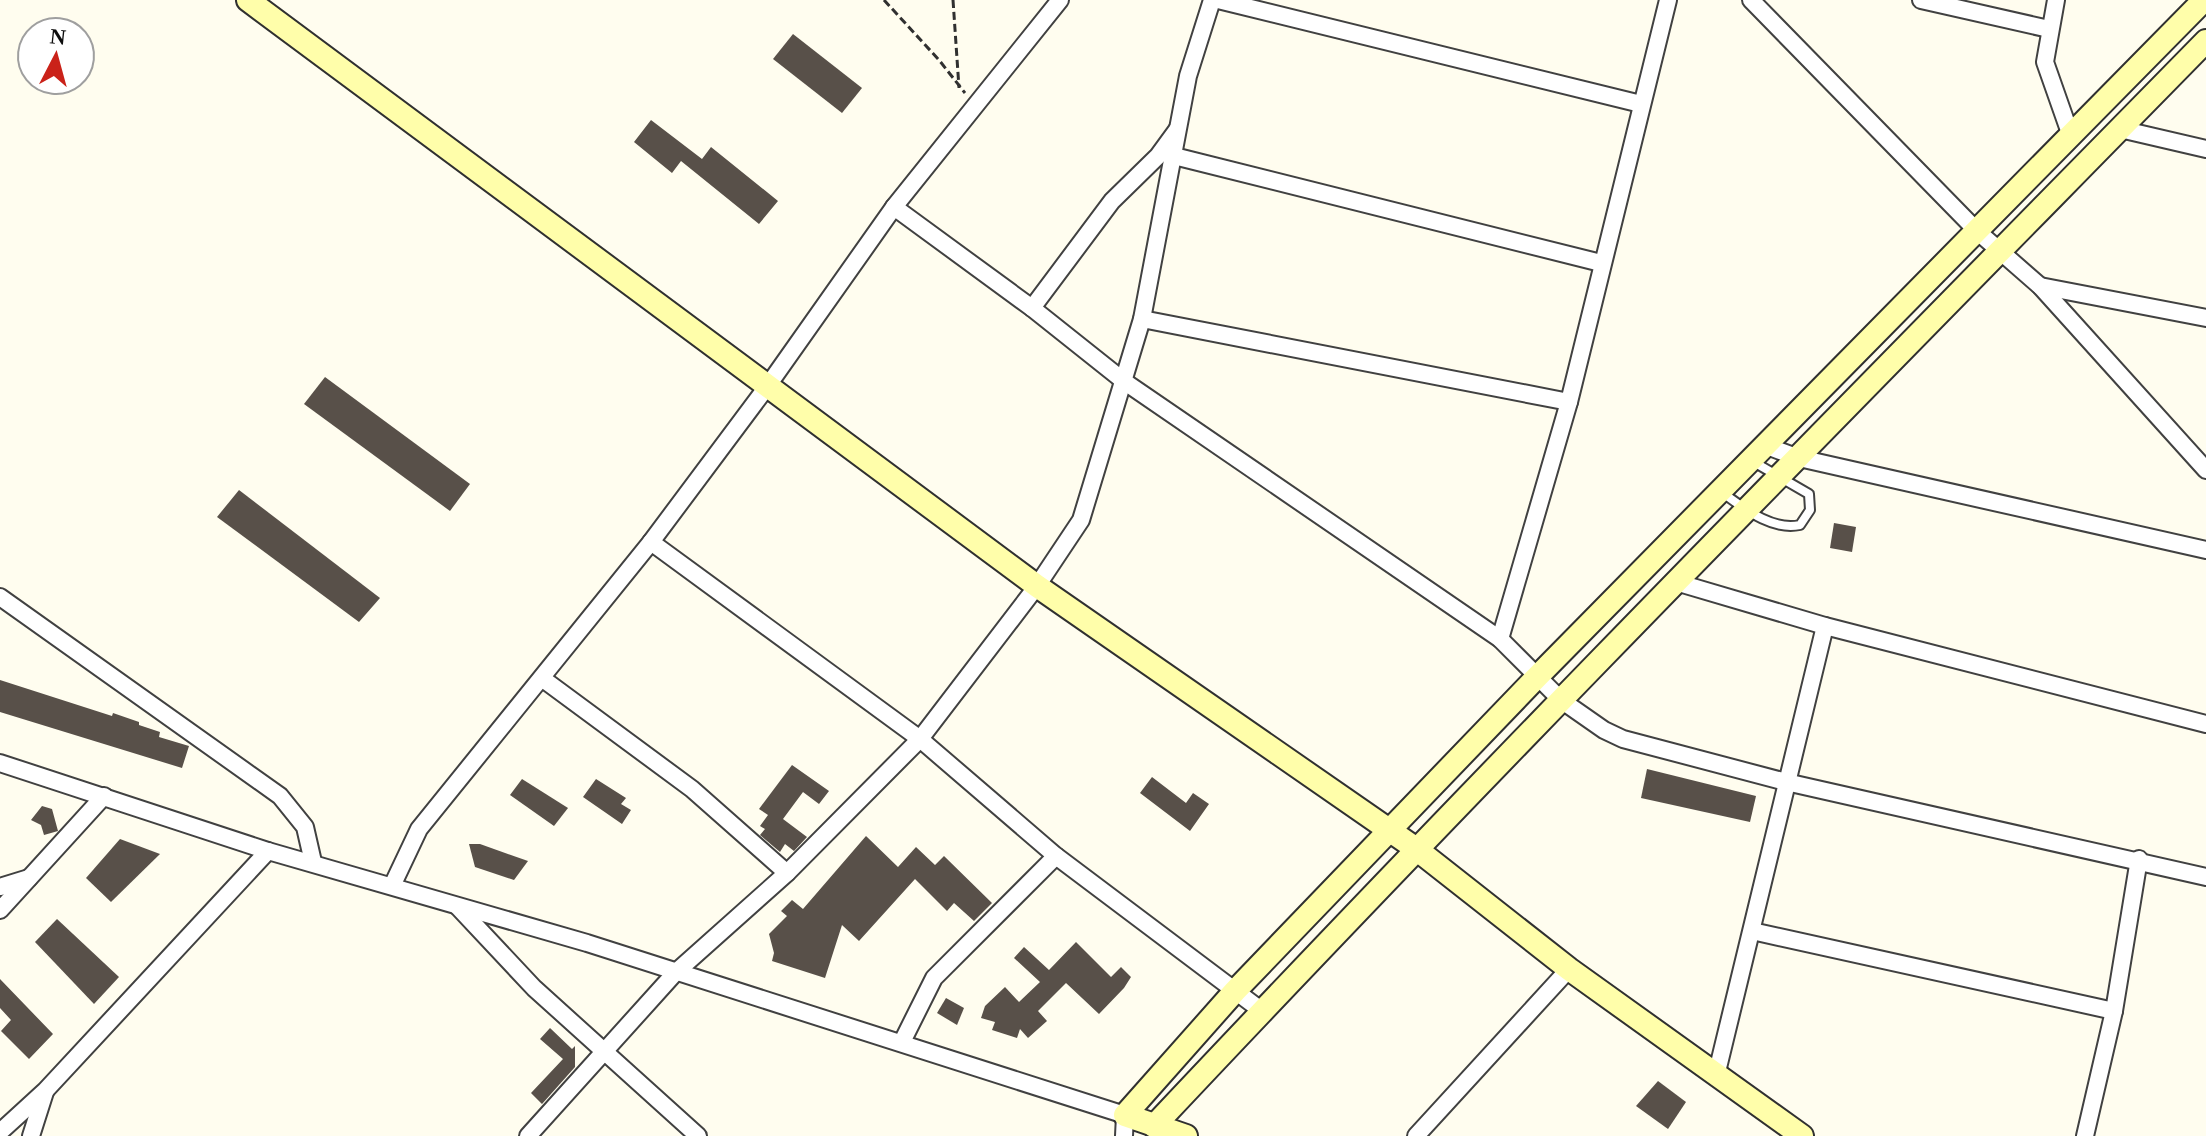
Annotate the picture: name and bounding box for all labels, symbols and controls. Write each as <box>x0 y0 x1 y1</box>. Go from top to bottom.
north arrow <box>16 16 96 96</box>
text: N <box>49 23 67 50</box>

